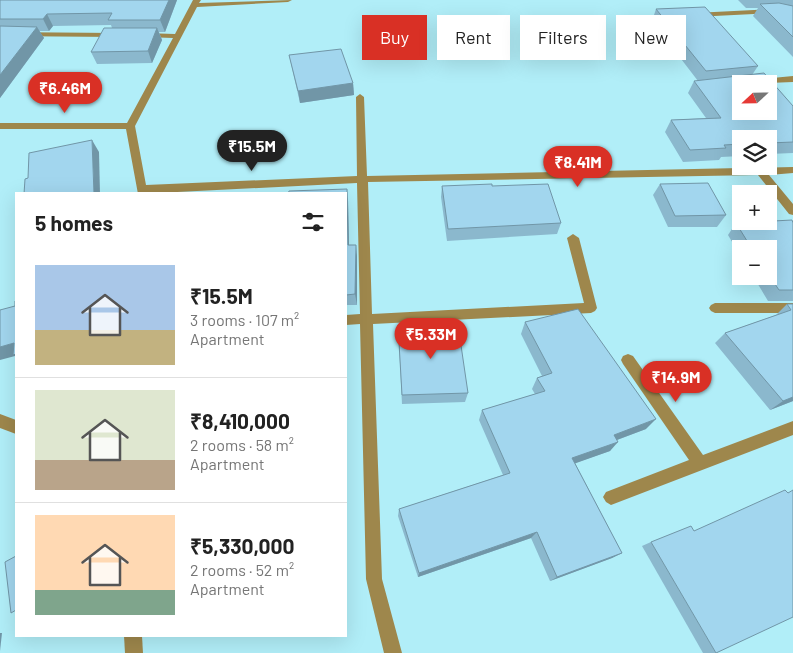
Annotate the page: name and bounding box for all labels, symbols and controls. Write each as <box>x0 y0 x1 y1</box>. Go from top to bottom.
chip: Buy <box>362 15 427 60</box>
chip: Rent <box>437 15 510 60</box>
chip: Filters <box>520 15 606 60</box>
chip: New <box>616 15 686 60</box>
pin: ₹6.46M <box>24 72 106 114</box>
north arrow <box>732 75 778 120</box>
map controls <box>732 75 777 285</box>
text: ₹6.46M <box>39 78 91 97</box>
pin: ₹15.5M <box>211 130 293 172</box>
button: layers <box>732 130 777 175</box>
text: ₹15.5M <box>228 136 276 155</box>
pin: ₹8.41M <box>537 146 619 188</box>
text: ₹8.41M <box>554 152 602 171</box>
button: + <box>732 185 777 230</box>
icon: filters <box>299 208 327 236</box>
text: 5 homes <box>35 210 113 235</box>
button: − <box>732 240 777 285</box>
text: ₹15.5M <box>190 283 253 308</box>
icon: home <box>75 285 135 345</box>
text: 3 rooms · 107 m² <box>190 310 299 329</box>
pin: ₹5.33M <box>390 318 472 360</box>
text: ₹5.33M <box>406 324 456 343</box>
text: Apartment <box>190 329 265 348</box>
pin: ₹14.9M <box>635 360 717 403</box>
text: ₹14.9M <box>652 367 700 386</box>
text: ₹8,410,000 <box>190 408 290 433</box>
icon: home <box>75 410 135 470</box>
text: 2 rooms · 58 m² <box>190 435 294 454</box>
text: Apartment <box>190 454 265 473</box>
text: ₹5,330,000 <box>190 533 294 558</box>
icon: home <box>75 535 135 595</box>
text: 2 rooms · 52 m² <box>190 560 294 579</box>
text: Apartment <box>190 579 265 598</box>

